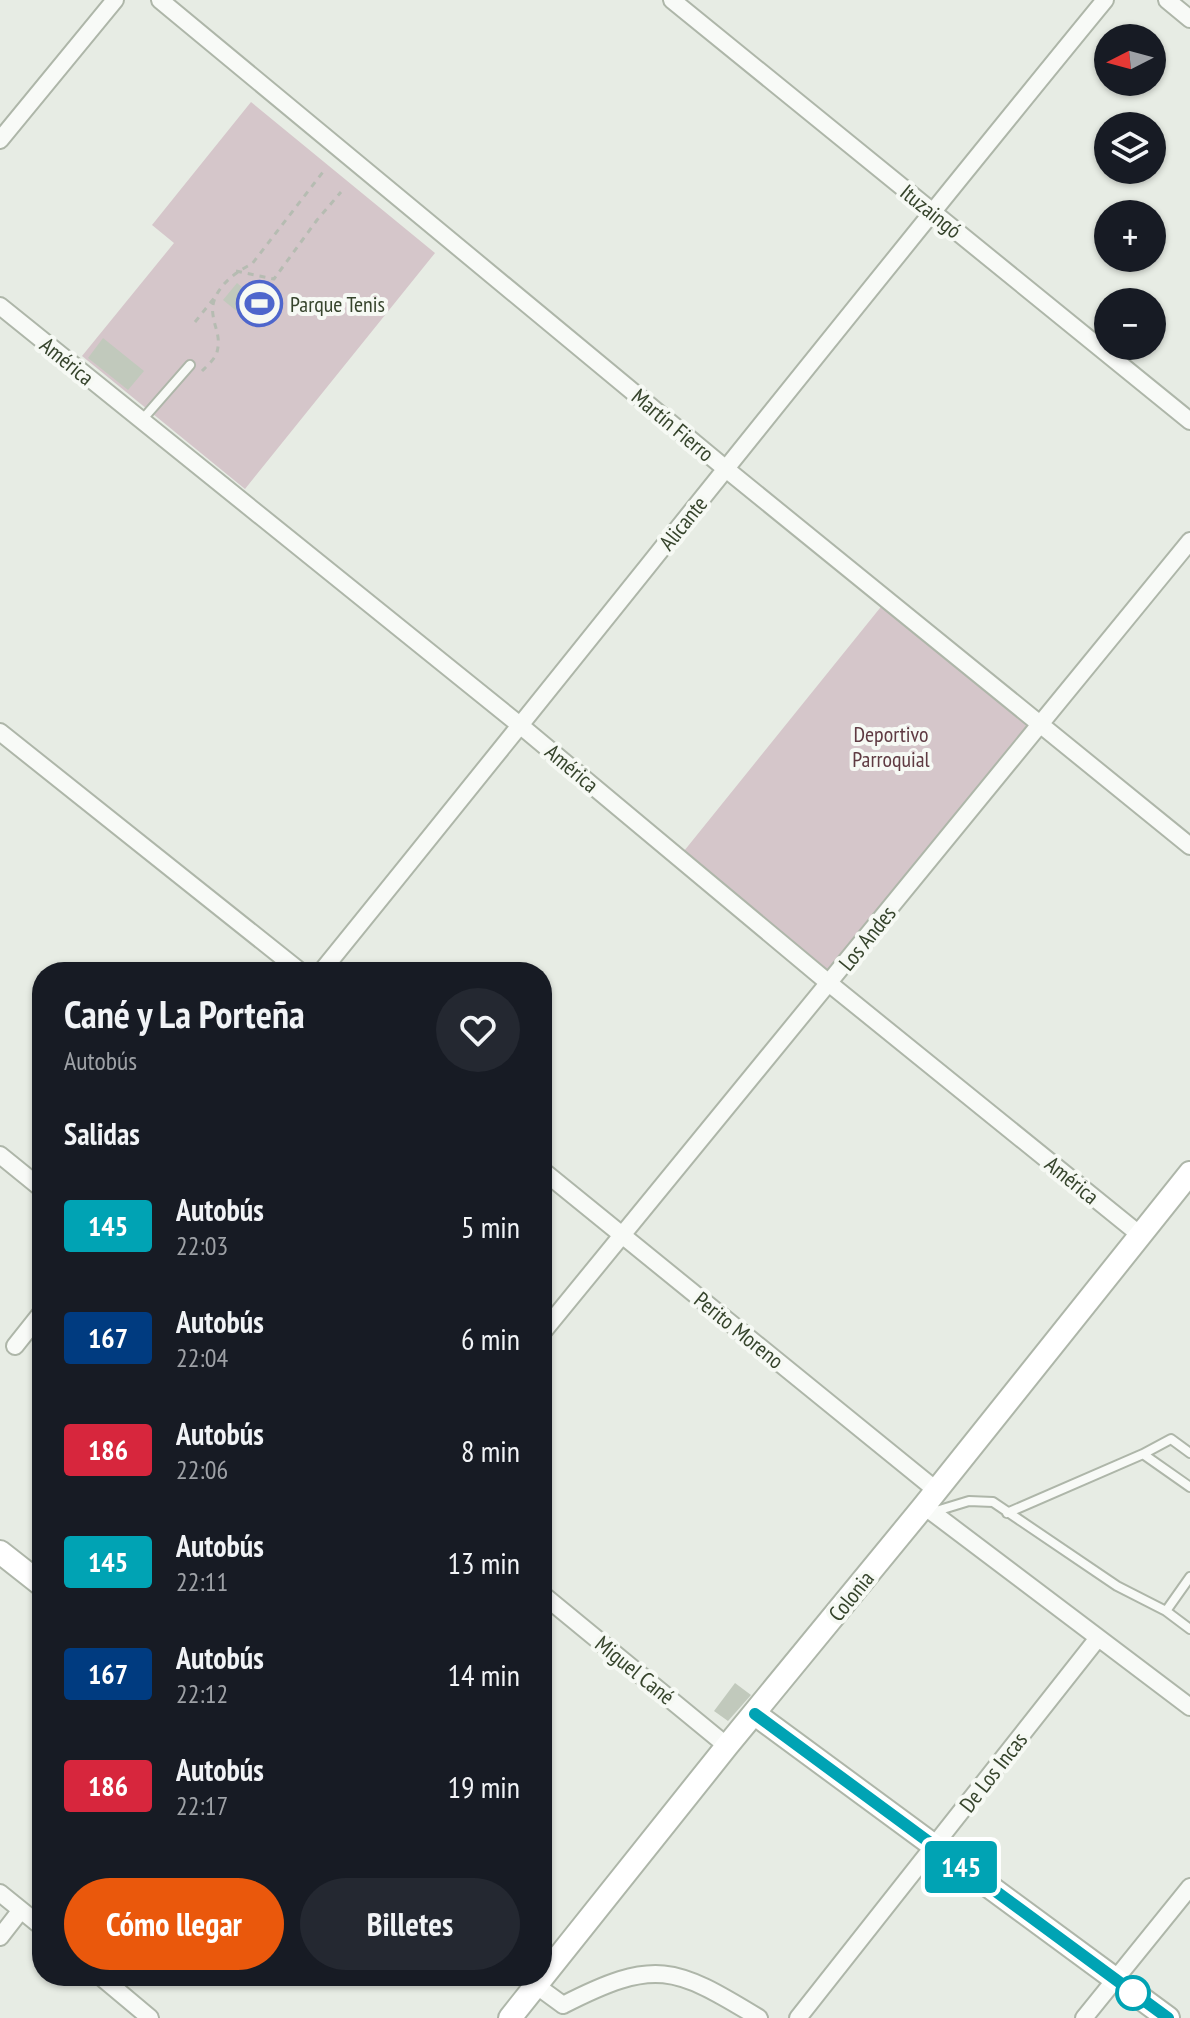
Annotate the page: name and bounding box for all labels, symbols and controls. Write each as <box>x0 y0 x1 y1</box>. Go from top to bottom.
north arrow <box>1094 24 1166 96</box>
map controls <box>1094 24 1166 360</box>
button: layers <box>1094 112 1166 184</box>
street label: Ituzaingó <box>895 178 967 244</box>
button: + <box>1094 200 1166 272</box>
sports icon: Parque Tenis <box>235 280 283 328</box>
button: − <box>1094 288 1166 360</box>
place label: Parque Tenis <box>290 290 385 318</box>
street label: América <box>34 331 100 391</box>
street label: Martín Fierro <box>626 382 720 468</box>
street label: Alicante <box>653 490 713 556</box>
park label: Deportivo Parroquial <box>852 720 931 773</box>
street label: América <box>540 738 604 798</box>
street label: Los Andes <box>832 900 902 976</box>
button: heart <box>436 988 520 1072</box>
text: Cané y La Porteña <box>64 989 305 1038</box>
text: Autobús <box>64 1044 137 1077</box>
text: Salidas <box>64 1114 140 1153</box>
street label: América <box>1039 1150 1105 1210</box>
text: Autobús <box>176 1190 264 1229</box>
text: 145 <box>88 1207 128 1244</box>
text: 5 min <box>461 1207 520 1246</box>
text: 22:03 <box>176 1229 228 1262</box>
street label: Perito Moreno <box>689 1285 789 1375</box>
text: Autobús <box>176 1302 264 1341</box>
text: 167 <box>88 1319 128 1356</box>
text: 6 min <box>461 1319 520 1358</box>
text: 22:04 <box>176 1341 228 1374</box>
text: Autobús <box>176 1414 264 1453</box>
text: 186 <box>88 1431 128 1468</box>
text: 8 min <box>461 1431 520 1470</box>
text: 22:06 <box>176 1453 228 1486</box>
text: Autobús <box>176 1526 264 1565</box>
text: 145 <box>88 1543 128 1580</box>
text: 13 min <box>447 1543 520 1582</box>
text: 22:11 <box>176 1565 228 1598</box>
street label: Colonia <box>822 1565 880 1627</box>
street label: Miguel Cané <box>590 1630 680 1710</box>
text: Autobús <box>176 1638 264 1677</box>
text: 167 <box>88 1655 128 1692</box>
text: 14 min <box>447 1655 520 1694</box>
text: 22:12 <box>176 1677 228 1710</box>
street label: De Los Incas <box>953 1726 1033 1818</box>
text: Autobús <box>176 1750 264 1789</box>
text: 186 <box>88 1767 128 1804</box>
text: 19 min <box>447 1767 520 1806</box>
text: 22:17 <box>176 1789 228 1822</box>
line badge: 145 <box>915 1841 1007 1893</box>
text: 145 <box>941 1848 981 1885</box>
button: Cómo llegar <box>64 1878 284 1970</box>
button: Billetes <box>300 1878 520 1970</box>
unlabelled marker <box>1116 1976 1150 2010</box>

